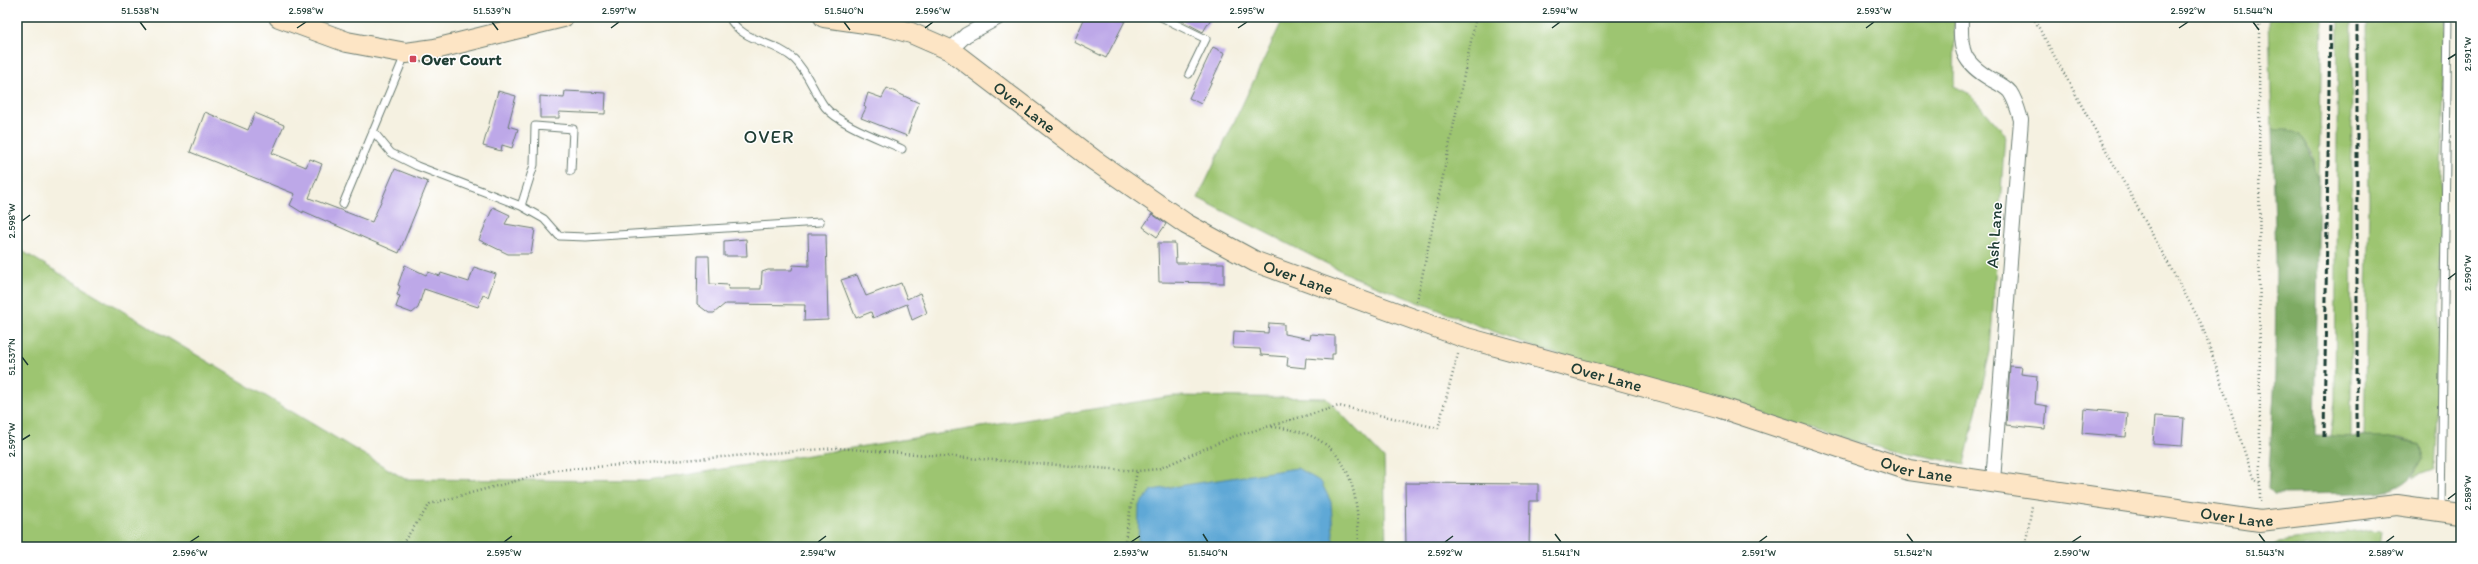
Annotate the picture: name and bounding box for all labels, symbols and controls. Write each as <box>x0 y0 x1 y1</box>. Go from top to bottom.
text: 51.538°N <box>121 4 159 17</box>
text: 2.598°W <box>288 4 324 17</box>
text: 51.539°N <box>473 4 511 17</box>
text: 2.597°W <box>602 4 637 17</box>
text: 51.540°N <box>824 4 864 17</box>
text: 2.596°W <box>916 4 951 17</box>
text: 2.595°W <box>1230 4 1265 17</box>
text: 2.594°W <box>1542 4 1578 17</box>
text: 2.593°W <box>1856 4 1892 17</box>
text: 2.592°W <box>2171 4 2206 17</box>
text: 51.544°N <box>2233 4 2273 17</box>
text: 2.591°W <box>2461 36 2474 71</box>
place label: Over Court <box>421 49 502 69</box>
marker: Over Court <box>408 54 418 64</box>
street label: Over Lane <box>989 77 1060 137</box>
district label: OVER <box>744 125 794 148</box>
street label: Ash Lane <box>1982 201 2006 269</box>
text: 2.598°W <box>5 203 18 239</box>
street label: Over Lane <box>1260 255 1336 299</box>
text: 2.590°W <box>2461 255 2474 291</box>
text: 51.537°N <box>5 338 18 376</box>
street label: Over Lane <box>1568 357 1644 396</box>
text: 2.597°W <box>5 422 18 457</box>
street label: Over Lane <box>1878 451 1954 486</box>
text: 2.589°W <box>2461 475 2474 511</box>
street label: Over Lane <box>2199 502 2274 531</box>
text: 2.596°W <box>173 546 208 559</box>
text: 2.595°W <box>487 546 522 559</box>
text: 2.594°W <box>800 546 836 559</box>
text: 2.593°W <box>1113 546 1149 559</box>
text: 51.540°N <box>1188 546 1228 559</box>
text: 2.592°W <box>1428 546 1463 559</box>
text: 51.541°N <box>1542 546 1580 559</box>
text: 2.591°W <box>1742 546 1777 559</box>
text: 51.542°N <box>1894 546 1933 559</box>
text: 2.590°W <box>2054 546 2090 559</box>
text: 51.543°N <box>2246 546 2285 559</box>
text: 2.589°W <box>2368 546 2404 559</box>

